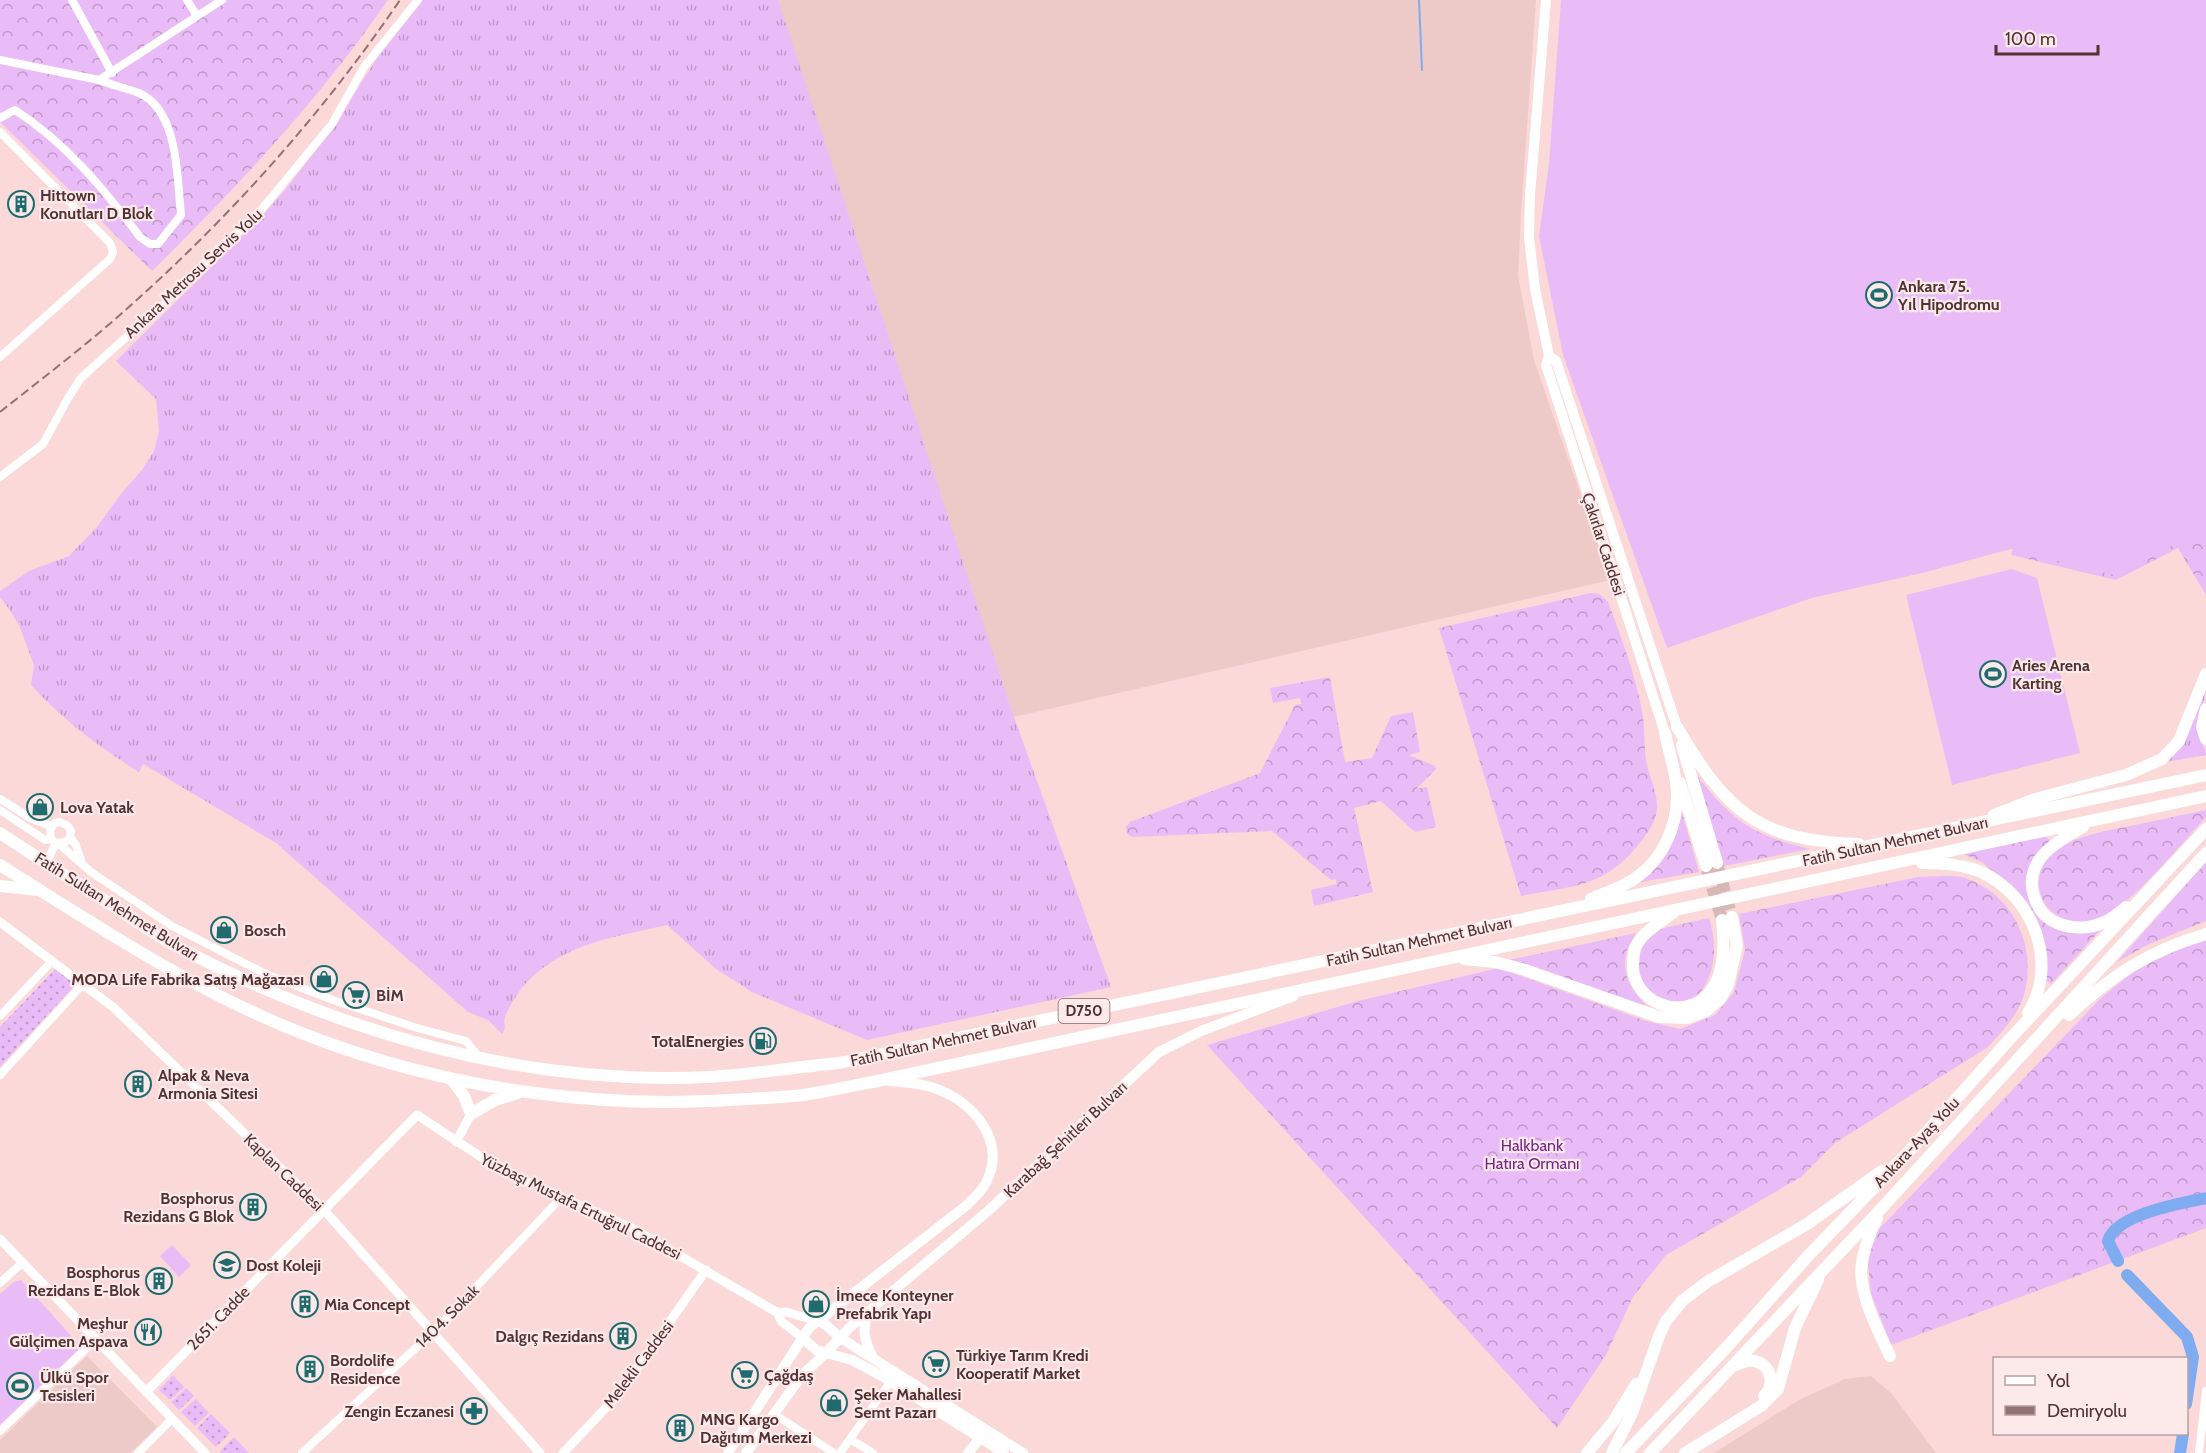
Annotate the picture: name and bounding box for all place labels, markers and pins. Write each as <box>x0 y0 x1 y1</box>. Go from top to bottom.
place label: Hittown Konutları D Blok <box>40 186 153 223</box>
building icon: Hittown Konutları D Blok <box>6 189 36 219</box>
place label: Ankara 75. Yıl Hipodromu <box>1897 277 2000 314</box>
sports icon: Ankara 75. Yıl Hipodromu <box>1864 280 1894 310</box>
place label: Aries Arena Karting <box>2012 656 2090 693</box>
sports icon: Aries Arena Karting <box>1978 659 2008 689</box>
shop icon: Lova Yatak <box>25 792 55 822</box>
place label: Lova Yatak <box>60 798 134 817</box>
shop icon: Bosch <box>209 915 239 945</box>
place label: Bosch <box>244 921 286 940</box>
shop icon: MODA Life Fabrika Satış Mağazası <box>309 964 339 994</box>
place label: MODA Life Fabrika Satış Mağazası <box>71 970 304 989</box>
supermarket icon: BİM <box>341 980 371 1010</box>
place label: BİM <box>376 986 404 1005</box>
fuel station icon: TotalEnergies <box>748 1026 778 1056</box>
place label: TotalEnergies <box>651 1032 744 1051</box>
place label: Alpak & Neva Armonia Sitesi <box>158 1066 258 1103</box>
building icon: Alpak & Neva Armonia Sitesi <box>123 1069 153 1099</box>
place label: Bosphorus Rezidans G Blok <box>123 1189 234 1226</box>
building icon: Bosphorus Rezidans G Blok <box>238 1192 268 1222</box>
school or university icon: Dost Koleji <box>212 1250 242 1280</box>
place label: Dost Koleji <box>246 1256 321 1275</box>
place label: Bosphorus Rezidans E-Blok <box>28 1263 140 1300</box>
building icon: Bosphorus Rezidans E-Blok <box>144 1266 174 1296</box>
place label: İmece Konteyner Prefabrik Yapı <box>836 1286 954 1323</box>
building icon: Mia Concept <box>290 1289 320 1319</box>
shop icon: İmece Konteyner Prefabrik Yapı <box>801 1289 831 1319</box>
place label: Mia Concept <box>324 1295 411 1314</box>
place label: Meşhur Gülçimen Aspava <box>9 1314 129 1351</box>
restaurant icon: Meşhur Gülçimen Aspava <box>133 1317 163 1347</box>
building icon: Dalgıç Rezidans <box>608 1321 638 1351</box>
place label: Dalgıç Rezidans <box>495 1327 604 1346</box>
place label: Türkiye Tarım Kredi Kooperatif Market <box>956 1346 1089 1383</box>
supermarket icon: Türkiye Tarım Kredi Kooperatif Market <box>921 1349 951 1379</box>
place label: Bordolife Residence <box>330 1351 400 1388</box>
building icon: Bordolife Residence <box>295 1354 325 1384</box>
supermarket icon: Çağdaş <box>730 1360 760 1390</box>
place label: Çağdaş <box>764 1366 814 1385</box>
place label: Ülkü Spor Tesisleri <box>40 1368 109 1405</box>
sports icon: Ülkü Spor Tesisleri <box>5 1371 35 1401</box>
place label: Şeker Mahallesi Semt Pazarı <box>854 1385 961 1422</box>
shop icon: Şeker Mahallesi Semt Pazarı <box>819 1388 849 1418</box>
pharmacy icon: Zengin Eczanesi <box>459 1396 489 1426</box>
place label: Zengin Eczanesi <box>344 1402 454 1421</box>
place label: MNG Kargo Dağıtım Merkezi <box>700 1410 812 1447</box>
building icon: MNG Kargo Dağıtım Merkezi <box>665 1413 695 1443</box>

